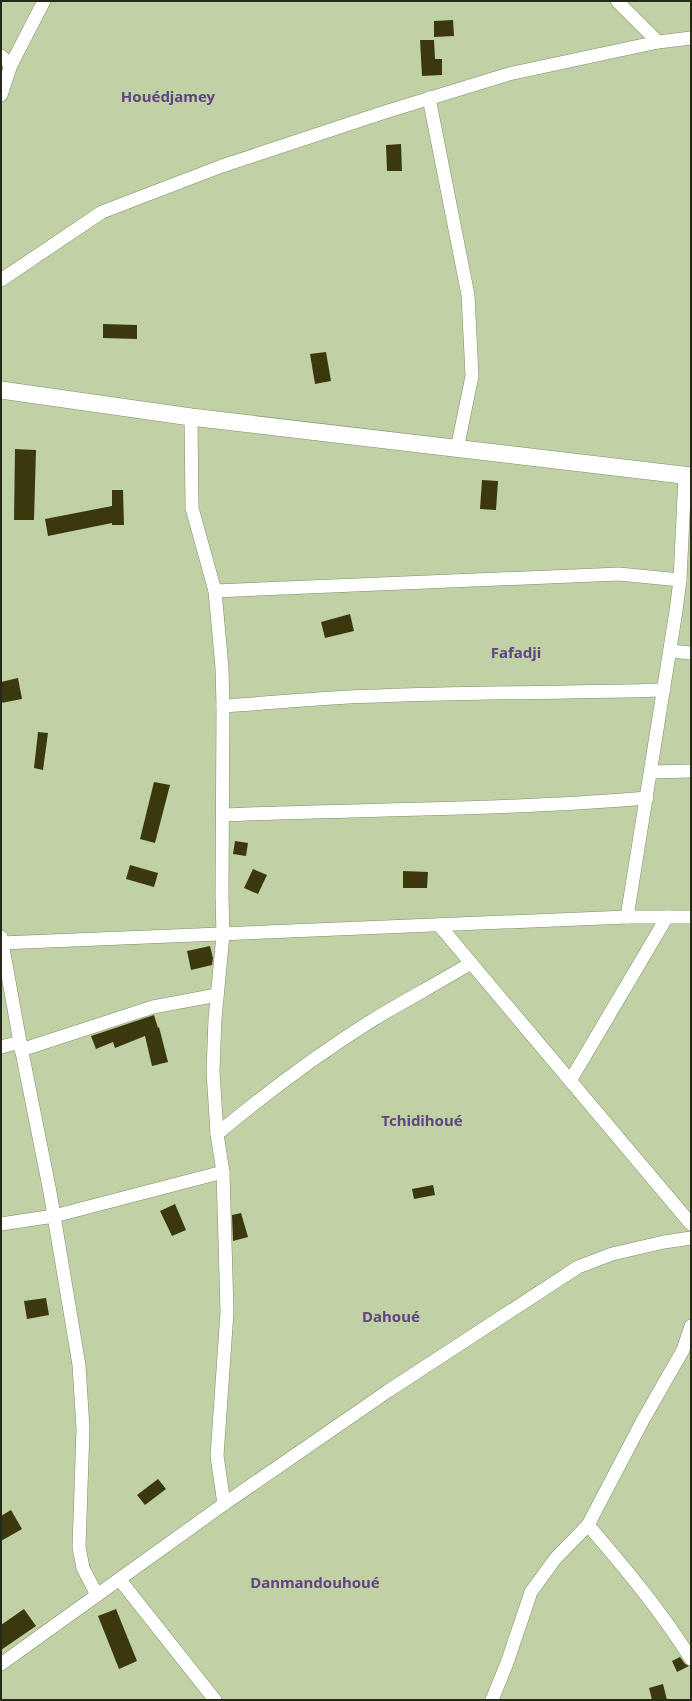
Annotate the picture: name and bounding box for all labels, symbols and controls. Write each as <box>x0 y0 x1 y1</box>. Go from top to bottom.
district label: Houédjamey <box>121 86 216 106</box>
district label: Fafadji <box>491 642 541 662</box>
district label: Tchidihoué <box>381 1110 463 1130</box>
district label: Dahoué <box>362 1306 420 1326</box>
district label: Danmandouhoué <box>250 1572 380 1592</box>

